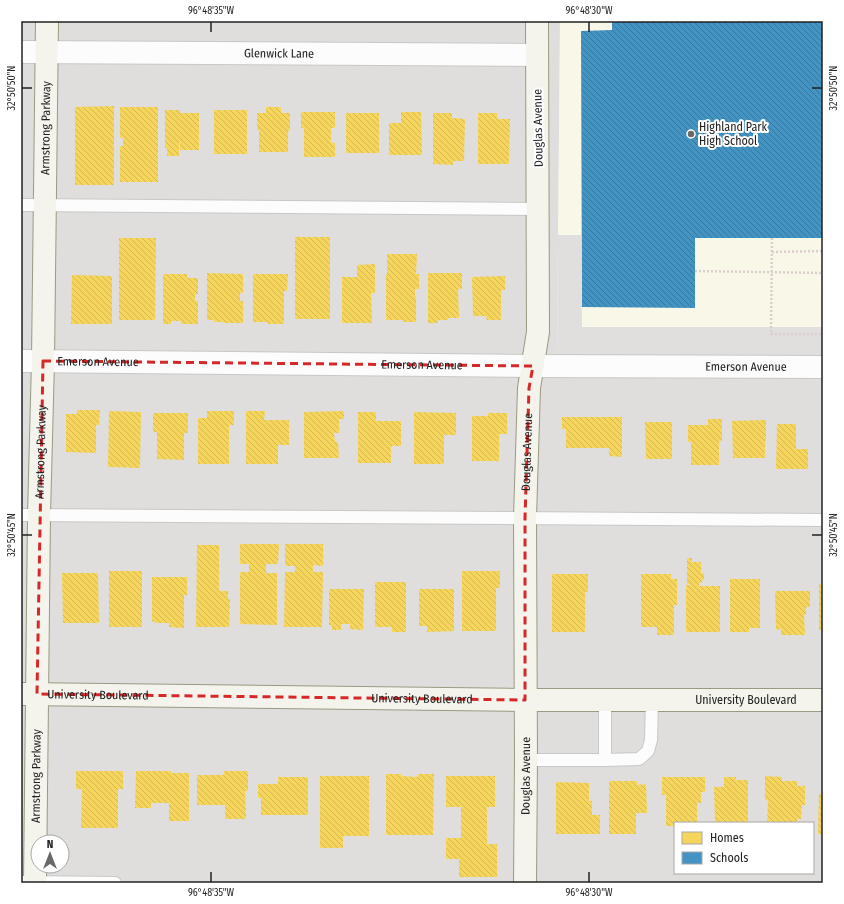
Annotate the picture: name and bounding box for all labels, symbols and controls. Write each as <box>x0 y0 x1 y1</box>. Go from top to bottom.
text: 96°48'35"W <box>188 5 235 17</box>
text: 96°48'30"W <box>565 5 613 17</box>
street label: Glenwick Lane <box>244 46 314 61</box>
text: 32°50'50"N <box>6 66 18 110</box>
text: 32°50'50"N <box>828 66 840 110</box>
street label: Armstrong Parkway <box>38 80 53 175</box>
street label: Douglas Avenue <box>530 89 546 167</box>
place label: Highland Park High School <box>699 120 768 148</box>
marker: Highland Park High School <box>686 129 696 139</box>
street label: Emerson Avenue <box>57 354 139 369</box>
street label: Emerson Avenue <box>381 358 463 372</box>
street label: Emerson Avenue <box>705 360 787 374</box>
street label: Armstrong Parkway <box>32 404 49 499</box>
street label: Douglas Avenue <box>519 413 535 491</box>
text: 32°50'45"N <box>6 513 18 557</box>
text: 32°50'45"N <box>828 513 840 557</box>
street label: University Boulevard <box>47 687 149 703</box>
street label: University Boulevard <box>371 691 473 706</box>
street label: University Boulevard <box>695 693 797 707</box>
street label: Armstrong Parkway <box>29 728 44 823</box>
street label: Douglas Avenue <box>519 737 533 815</box>
legend <box>674 822 814 874</box>
text: Homes <box>710 831 744 845</box>
north arrow <box>30 834 70 874</box>
text: N <box>47 838 53 851</box>
text: Schools <box>710 851 748 865</box>
text: 96°48'35"W <box>188 887 235 899</box>
text: 96°48'30"W <box>565 887 613 899</box>

